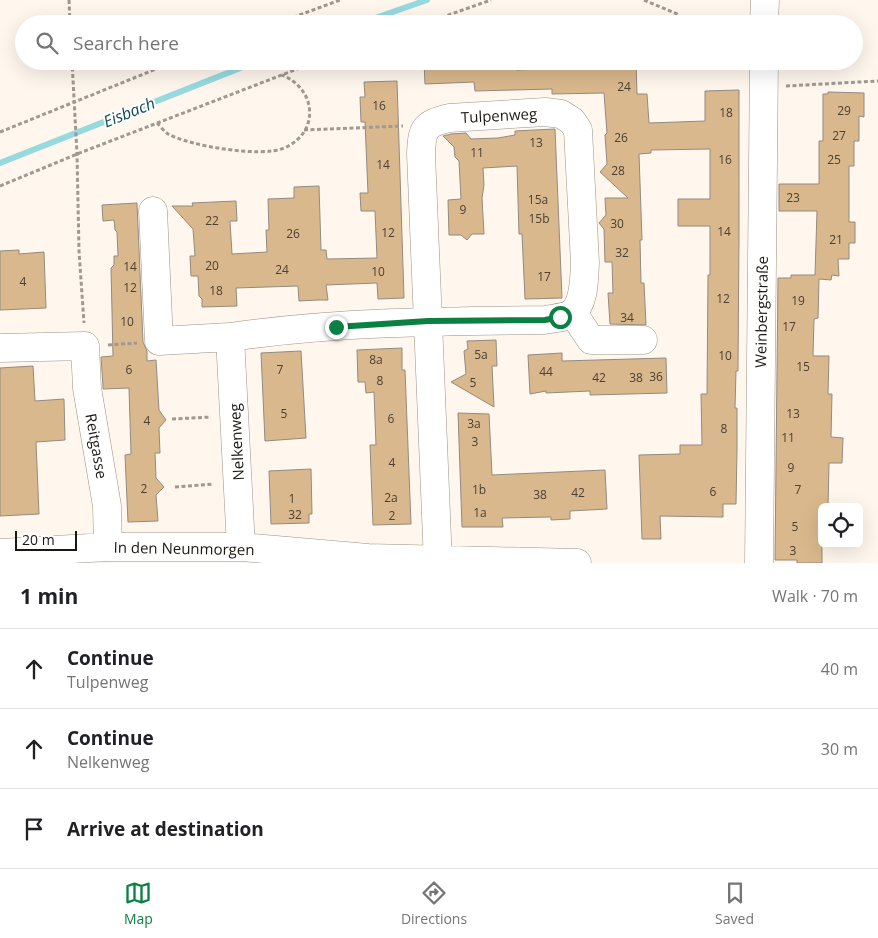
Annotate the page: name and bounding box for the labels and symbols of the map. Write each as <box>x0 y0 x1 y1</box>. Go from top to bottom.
house number: 24 <box>617 78 631 95</box>
water label: Eisbach <box>100 92 158 132</box>
house number: 16 <box>372 97 386 114</box>
house number: 29 <box>837 102 851 119</box>
street label: Tulpenweg <box>460 103 538 127</box>
house number: 18 <box>719 104 733 121</box>
house number: 27 <box>832 127 846 144</box>
house number: 26 <box>614 129 628 146</box>
house number: 13 <box>529 134 543 151</box>
house number: 11 <box>470 144 484 161</box>
house number: 16 <box>718 151 732 168</box>
house number: 25 <box>827 151 841 168</box>
house number: 14 <box>376 156 390 173</box>
house number: 28 <box>611 162 625 179</box>
house number: 23 <box>786 189 800 206</box>
house number: 15a <box>528 191 548 208</box>
house number: 9 <box>460 201 467 218</box>
house number: 15b <box>528 210 550 227</box>
house number: 22 <box>205 212 219 229</box>
house number: 30 <box>610 215 624 232</box>
house number: 14 <box>717 223 731 240</box>
house number: 12 <box>381 224 395 241</box>
house number: 26 <box>286 225 300 242</box>
house number: 21 <box>829 231 843 248</box>
house number: 32 <box>615 244 629 261</box>
street label: Weinbergstraße <box>750 256 772 368</box>
house number: 20 <box>205 257 219 274</box>
house number: 14 <box>123 258 137 275</box>
house number: 24 <box>275 261 289 278</box>
house number: 10 <box>371 263 385 280</box>
house number: 17 <box>537 268 551 285</box>
house number: 4 <box>20 273 27 290</box>
house number: 12 <box>123 279 137 296</box>
house number: 18 <box>209 282 223 299</box>
house number: 12 <box>716 290 730 307</box>
house number: 19 <box>791 292 805 309</box>
route start <box>549 306 572 329</box>
house number: 34 <box>620 309 634 326</box>
house number: 10 <box>120 313 134 330</box>
route end <box>325 316 348 339</box>
house number: 17 <box>782 318 796 335</box>
house number: 5a <box>474 346 488 363</box>
house number: 10 <box>718 347 732 364</box>
house number: 8a <box>369 351 383 368</box>
house number: 15 <box>796 358 810 375</box>
house number: 6 <box>126 361 133 378</box>
house number: 7 <box>277 361 284 378</box>
house number: 44 <box>539 363 553 380</box>
house number: 36 <box>649 368 663 385</box>
house number: 42 <box>592 369 606 386</box>
house number: 38 <box>629 369 643 386</box>
house number: 8 <box>377 372 384 389</box>
house number: 5 <box>470 374 477 391</box>
street label: Nelkenweg <box>224 403 248 481</box>
house number: 5 <box>281 405 288 422</box>
house number: 13 <box>786 405 800 422</box>
house number: 6 <box>388 410 395 427</box>
street label: Reitgasse <box>81 412 113 480</box>
house number: 4 <box>144 412 151 429</box>
house number: 3a <box>467 415 481 432</box>
house number: 8 <box>721 420 728 437</box>
house number: 11 <box>781 429 795 446</box>
house number: 3 <box>472 433 479 450</box>
house number: 4 <box>389 454 396 471</box>
house number: 9 <box>788 459 795 476</box>
house number: 2 <box>141 480 148 497</box>
house number: 1b <box>472 481 486 498</box>
house number: 7 <box>795 481 802 498</box>
house number: 6 <box>710 483 717 500</box>
house number: 42 <box>571 484 585 501</box>
house number: 38 <box>533 486 547 503</box>
house number: 2a <box>384 489 398 506</box>
house number: 1 <box>289 490 295 507</box>
house number: 1a <box>473 504 487 521</box>
house number: 32 <box>288 506 302 523</box>
house number: 2 <box>389 507 396 524</box>
house number: 5 <box>792 518 799 535</box>
scale bar <box>15 528 78 551</box>
street label: In den Neunmorgen <box>113 537 255 559</box>
house number: 3 <box>790 542 797 559</box>

